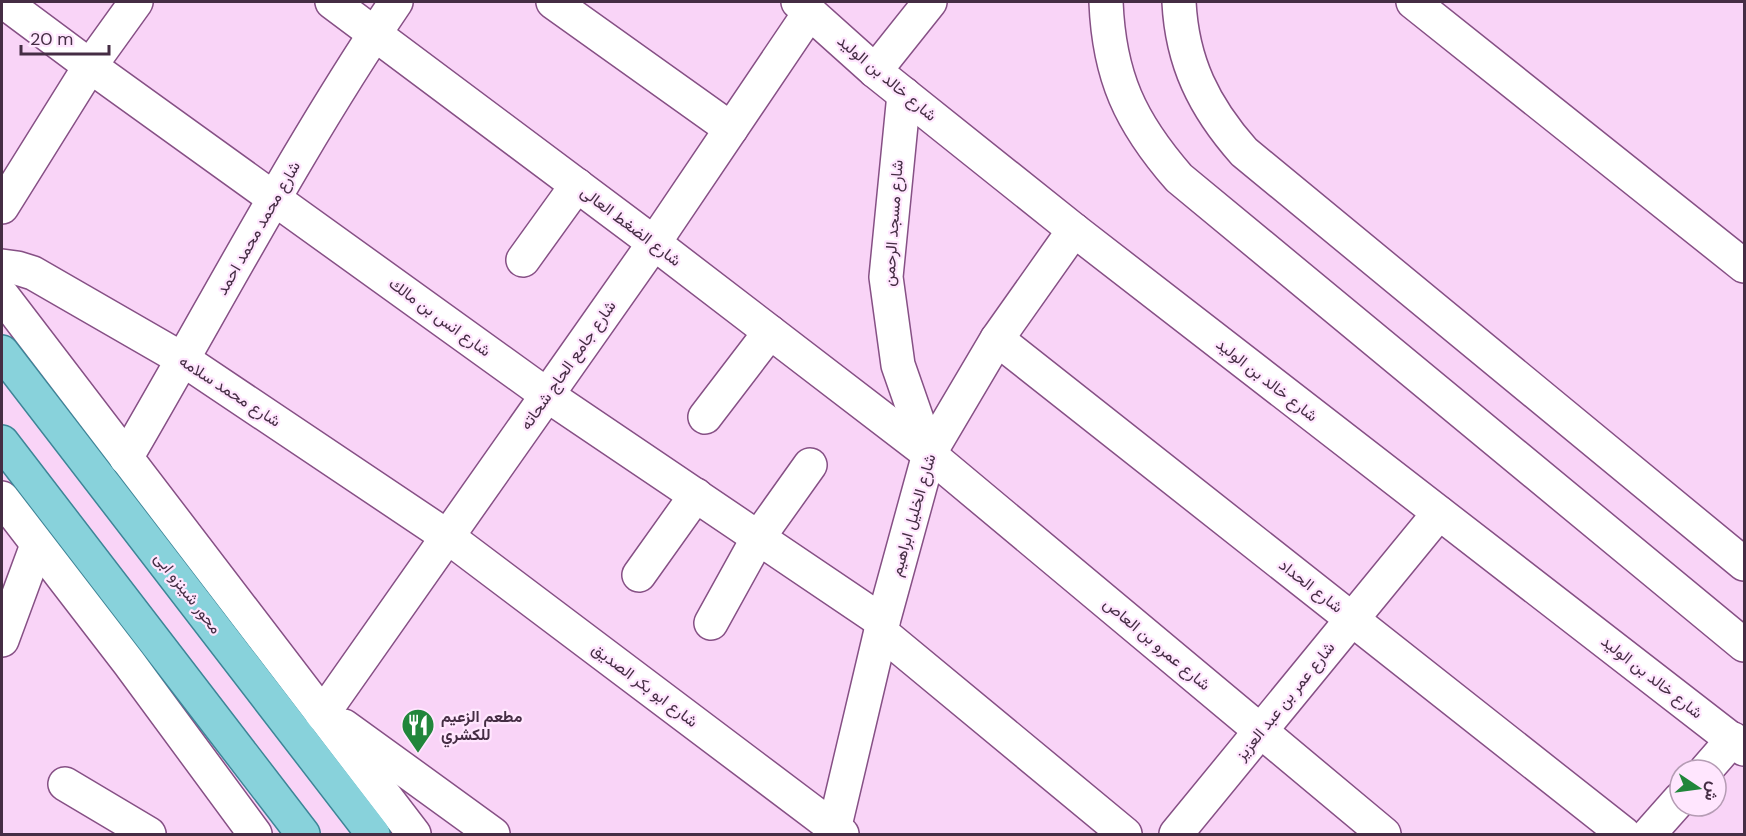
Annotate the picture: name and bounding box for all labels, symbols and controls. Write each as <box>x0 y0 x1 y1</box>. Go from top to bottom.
scale bar <box>21 18 110 56</box>
text: 20 m <box>30 27 73 51</box>
street label: شارع خالد بن الوليد <box>832 30 941 127</box>
street label: شارع محمد محمد احمد <box>211 157 306 299</box>
street label: شارع مسجد الرحمن <box>878 159 909 287</box>
street label: شارع الضغط العالى <box>576 181 686 272</box>
street label: شارع انس بن مالك <box>384 273 495 362</box>
street label: شارع جامع الحاج شحاته <box>515 296 621 434</box>
street label: شارع خالد بن الوليد <box>1211 334 1322 427</box>
street label: شارع محمد سلامه <box>175 350 285 432</box>
street label: شارع الخليل ابراهيم <box>885 451 941 579</box>
street label: محور شينزو ابى <box>150 548 226 638</box>
street label: شارع الحداد <box>1274 554 1347 618</box>
street label: شارع عمرو بن العاص <box>1099 593 1215 696</box>
street label: شارع خالد بن الوليد <box>1596 631 1707 724</box>
street label: شارع عمر بن عبد العزيز <box>1230 637 1340 766</box>
street label: شارع ابو بكر الصديق <box>587 638 702 733</box>
place label: مطعم الزعيم للكشري <box>441 706 523 748</box>
restaurant icon: مطعم الزعيم للكشري <box>400 707 436 754</box>
north arrow <box>1668 758 1728 818</box>
text: ش <box>1700 780 1725 803</box>

